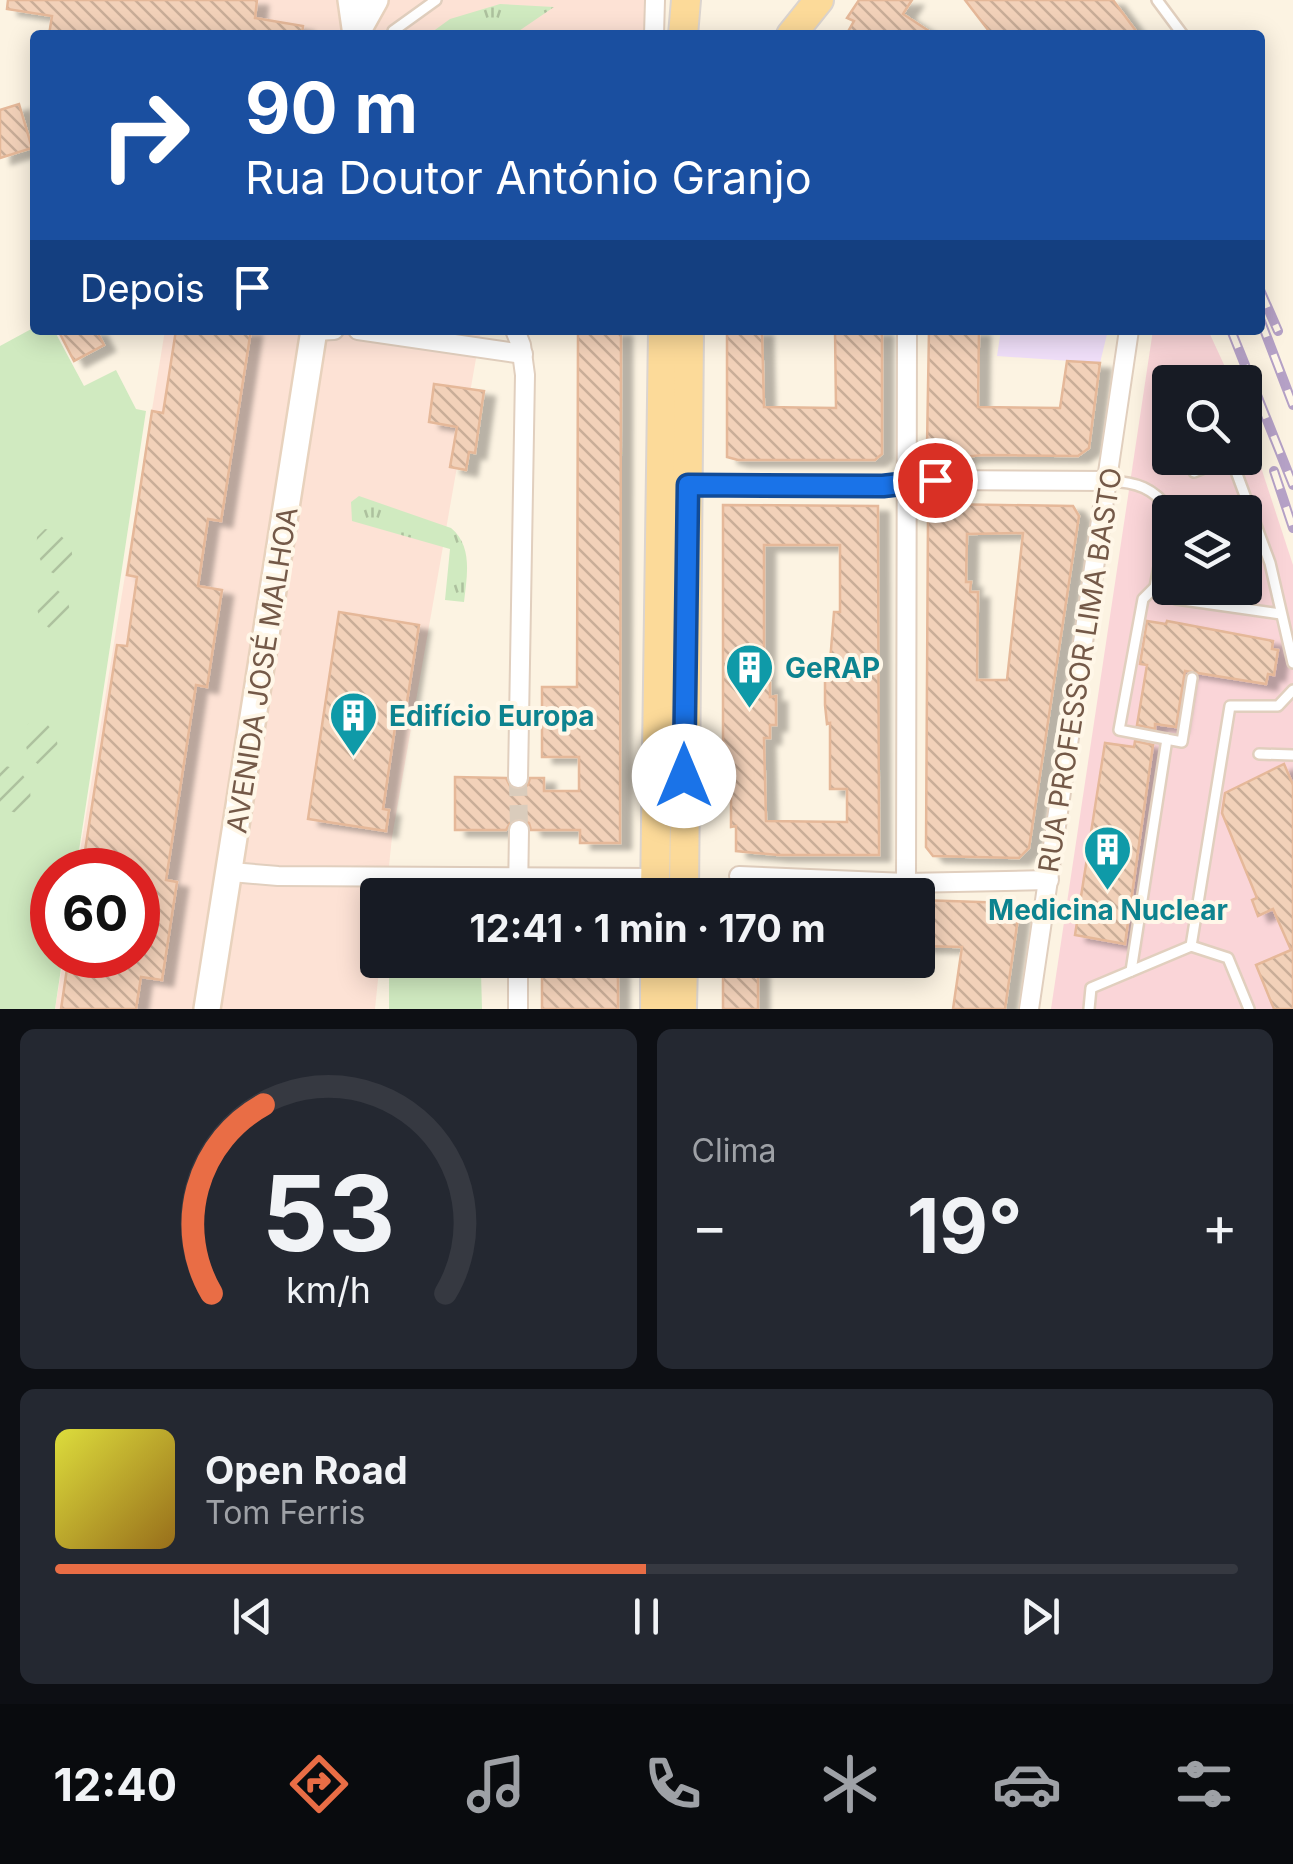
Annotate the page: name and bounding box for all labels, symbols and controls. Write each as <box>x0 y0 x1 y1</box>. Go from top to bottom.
text: 90 m <box>245 65 418 150</box>
icon: right <box>80 70 210 200</box>
text: Rua Doutor António Granjo <box>245 150 812 205</box>
icon: arrive <box>225 260 280 315</box>
text: Depois <box>80 265 205 311</box>
map controls <box>1152 365 1262 605</box>
button: search <box>1152 365 1262 475</box>
pin <box>893 438 978 523</box>
icon: arrive <box>908 453 963 508</box>
street label: RUA PROFESSOR LIMA BASTO <box>1031 465 1129 875</box>
button: layers <box>1152 495 1262 605</box>
street label: AVENIDA JOSÉ MALHOA <box>218 504 305 835</box>
building icon: GeRAP <box>724 642 776 710</box>
place label: GeRAP <box>785 651 880 685</box>
building icon: Edifício Europa <box>328 690 380 758</box>
place label: Edifício Europa <box>389 699 595 733</box>
position arrow <box>632 724 736 828</box>
building icon: Medicina Nuclear <box>1082 824 1134 892</box>
speed limit sign: 60 <box>30 848 160 978</box>
place label: Medicina Nuclear <box>988 893 1228 927</box>
text: 12:41 · 1 min · 170 m <box>469 905 826 951</box>
text: Clima <box>692 1131 776 1170</box>
text: 53 <box>261 1150 395 1276</box>
text: 19° <box>907 1180 1023 1271</box>
text: − <box>692 1193 728 1259</box>
text: + <box>1202 1193 1238 1259</box>
text: km/h <box>286 1268 371 1312</box>
text: Open Road <box>205 1447 408 1493</box>
text: Tom Ferris <box>205 1493 365 1532</box>
icon: previous <box>225 1589 280 1644</box>
icon: pause <box>619 1589 674 1644</box>
icon: next <box>1013 1589 1068 1644</box>
icon: directions <box>284 1749 354 1819</box>
icon: music <box>461 1749 531 1819</box>
icon: phone <box>638 1749 708 1819</box>
icon: climate <box>815 1749 885 1819</box>
icon: car <box>992 1749 1062 1819</box>
icon: filters <box>1169 1749 1239 1819</box>
text: 12:40 <box>54 1757 177 1812</box>

